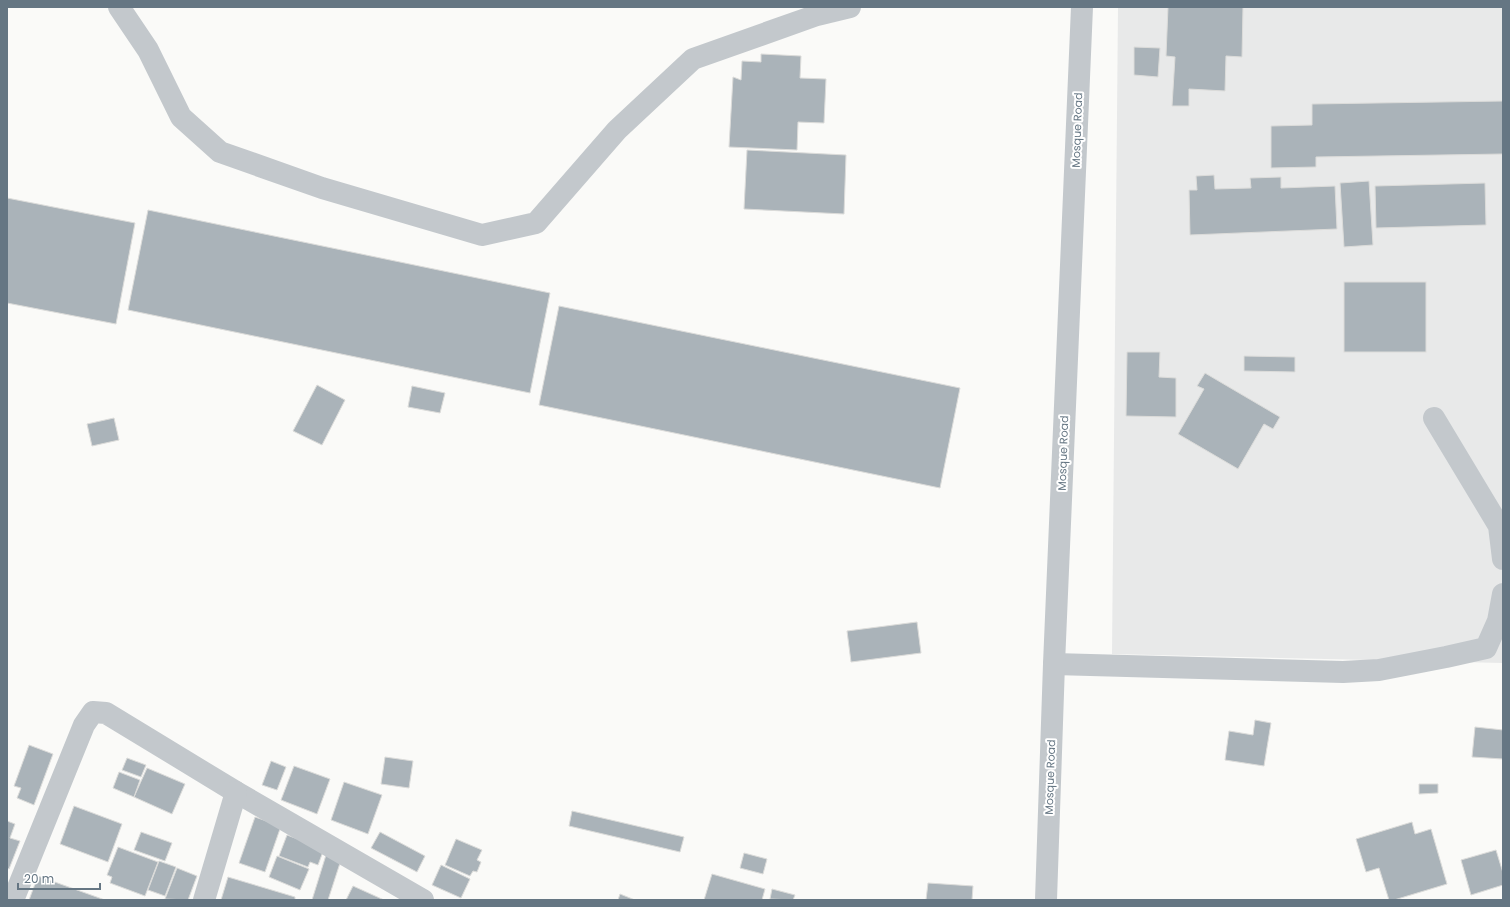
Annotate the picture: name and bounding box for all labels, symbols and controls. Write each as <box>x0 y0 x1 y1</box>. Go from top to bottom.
street label: Mosque Road <box>1068 92 1086 168</box>
street label: Mosque Road <box>1054 415 1072 491</box>
street label: Mosque Road <box>1041 739 1059 815</box>
scale bar <box>18 865 100 891</box>
text: 20 m <box>24 870 54 887</box>

